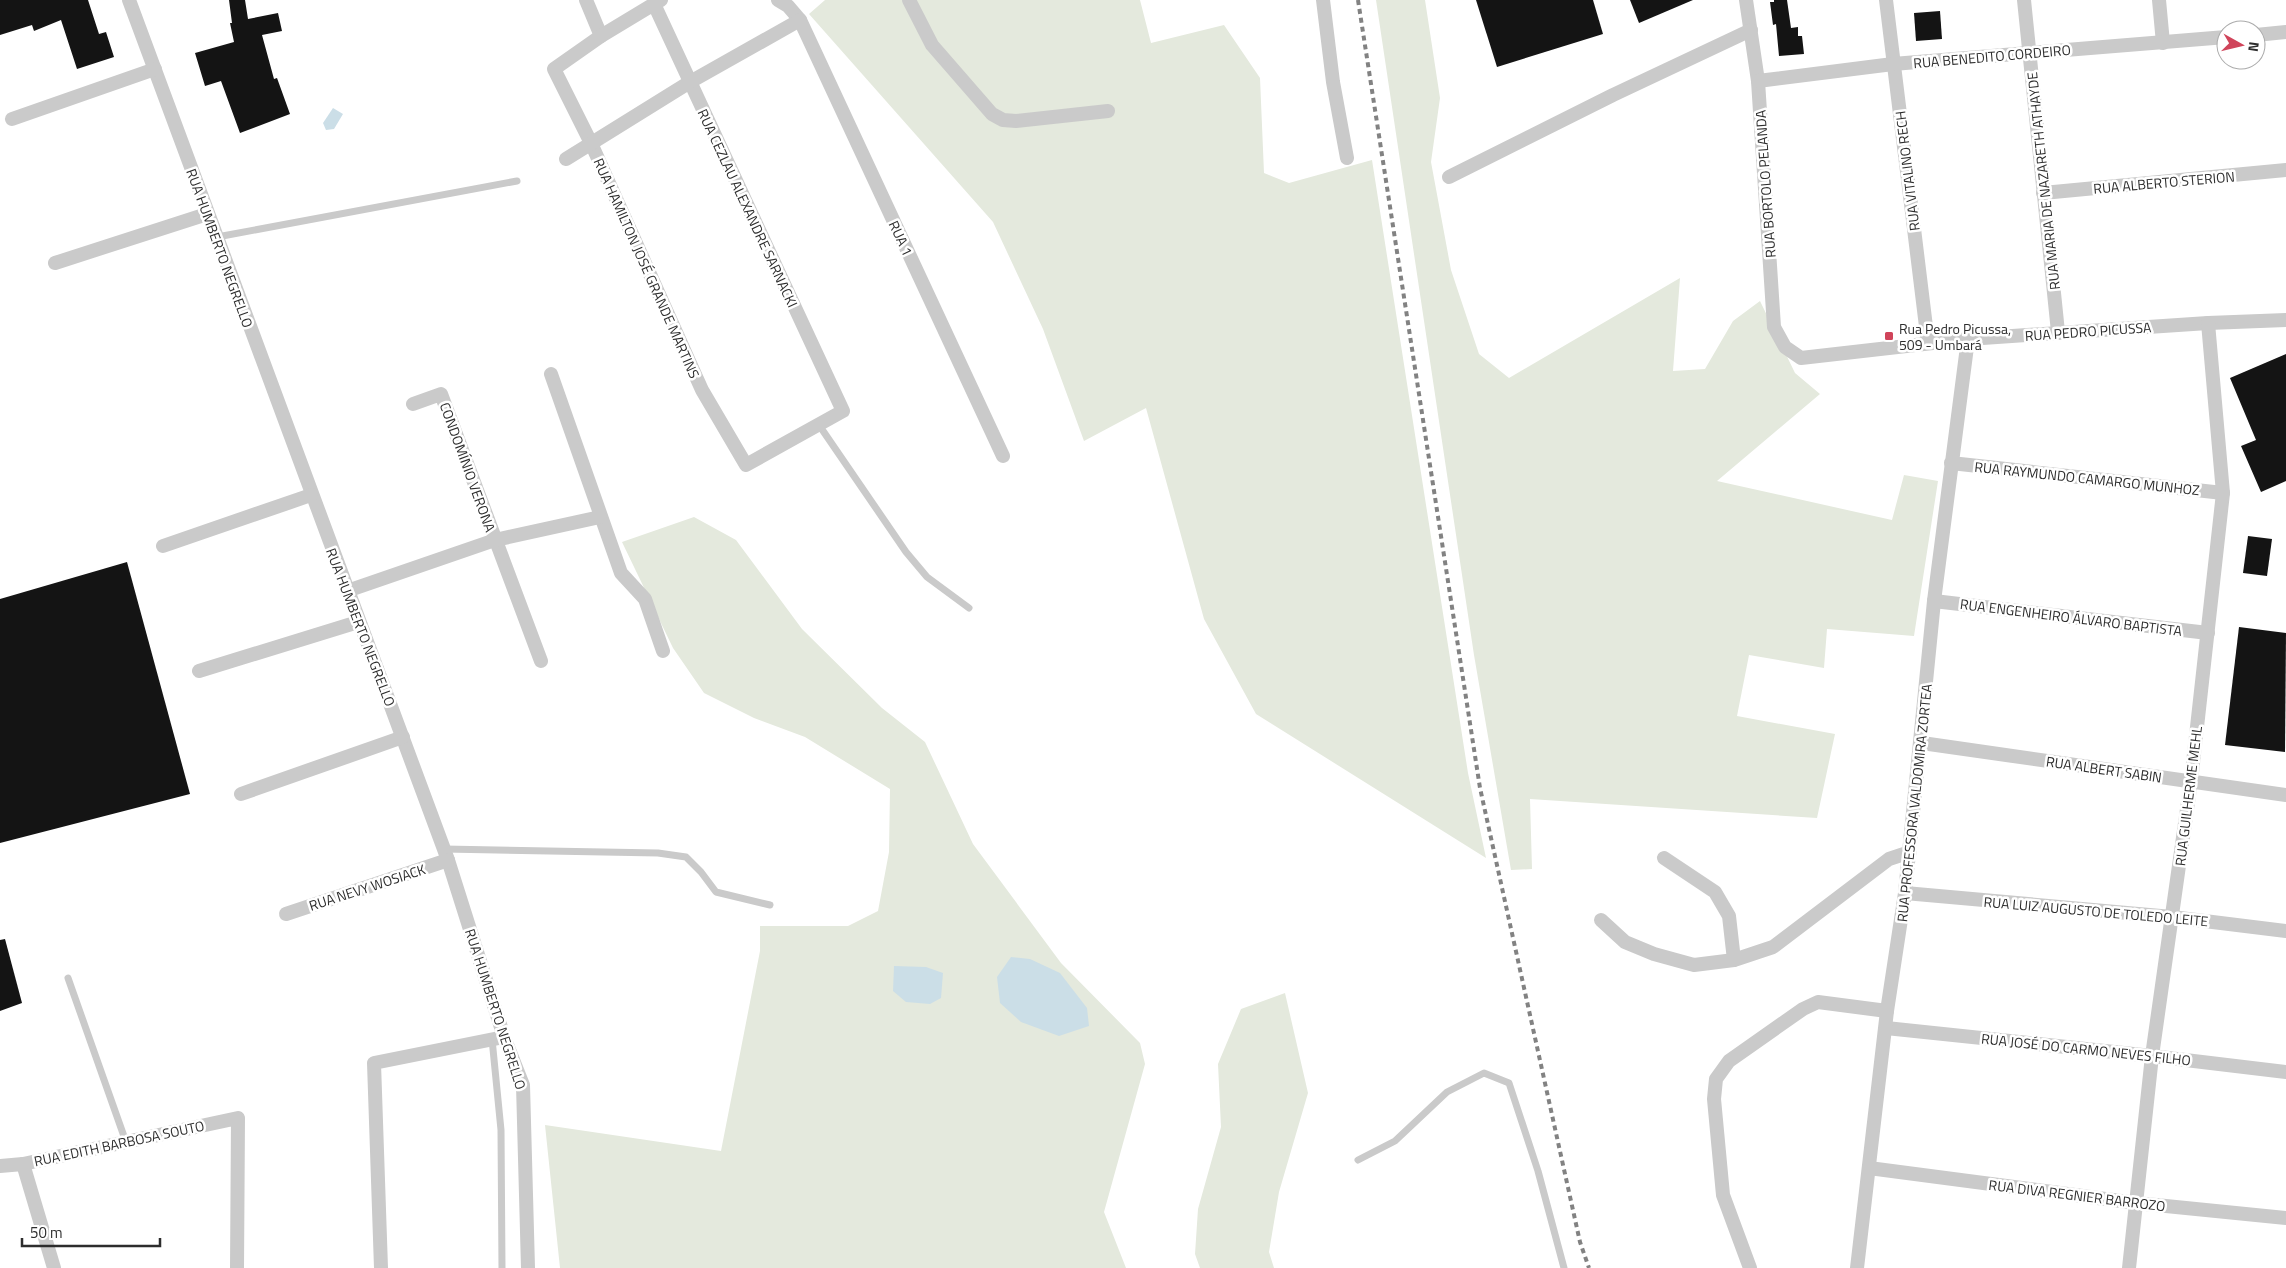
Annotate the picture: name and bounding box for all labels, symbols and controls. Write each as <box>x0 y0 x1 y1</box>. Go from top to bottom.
north arrow <box>2216 20 2266 70</box>
street label: RUA BENEDITO CORDEIRO <box>1912 39 2072 73</box>
text: N <box>2243 41 2265 53</box>
street label: RUA MARIA DE NAZARETH ATHAYDE <box>2021 71 2065 291</box>
street label: RUA CEZLAU ALEXANDRE SARNACKI <box>693 105 803 311</box>
street label: RUA BORTOLO PELANDA <box>1749 109 1781 259</box>
street label: RUA VITALINO RECH <box>1889 110 1925 232</box>
street label: RUA HAMILTON JOSÉ GRANDE MARTINS <box>589 154 705 382</box>
street label: RUA ALBERTO STERION <box>2092 165 2236 199</box>
street label: RUA HUMBERTO NEGRELLO <box>181 166 259 330</box>
street label: RUA 1 <box>884 217 918 259</box>
street label: RUA PEDRO PICUSSA <box>2024 316 2153 346</box>
place label: Rua Pedro Picussa, 509 - Umbará <box>1899 318 2011 355</box>
marker: Rua Pedro Picussa, 509 - Umbará <box>1883 330 1895 342</box>
street label: CONDOMÍNIO VERONA <box>435 399 501 535</box>
street label: RUA RAYMUNDO CAMARGO MUNHOZ <box>1973 456 2201 500</box>
street label: RUA HUMBERTO NEGRELLO <box>321 545 401 709</box>
street label: RUA ENGENHEIRO ÁLVARO BAPTISTA <box>1959 593 2184 641</box>
street label: RUA PROFESSORA VALDOMIRA ZORTEA <box>1891 682 1937 923</box>
street label: RUA GUILHERME MEHL <box>2169 725 2207 867</box>
street label: RUA ALBERT SABIN <box>2045 750 2163 788</box>
street label: RUA NEVY WOSIACK <box>306 858 428 916</box>
street label: RUA LUIZ AUGUSTO DE TOLEDO LEITE <box>1983 891 2209 931</box>
street label: RUA HUMBERTO NEGRELLO <box>460 926 532 1092</box>
street label: RUA JOSÉ DO CARMO NEVES FILHO <box>1980 1028 2192 1070</box>
street label: RUA EDITH BARBOSA SOUTO <box>32 1115 206 1171</box>
street label: RUA DIVA REGNIER BARROZO <box>1987 1174 2167 1216</box>
scale bar <box>22 1216 160 1248</box>
text: 50 m <box>30 1221 63 1244</box>

